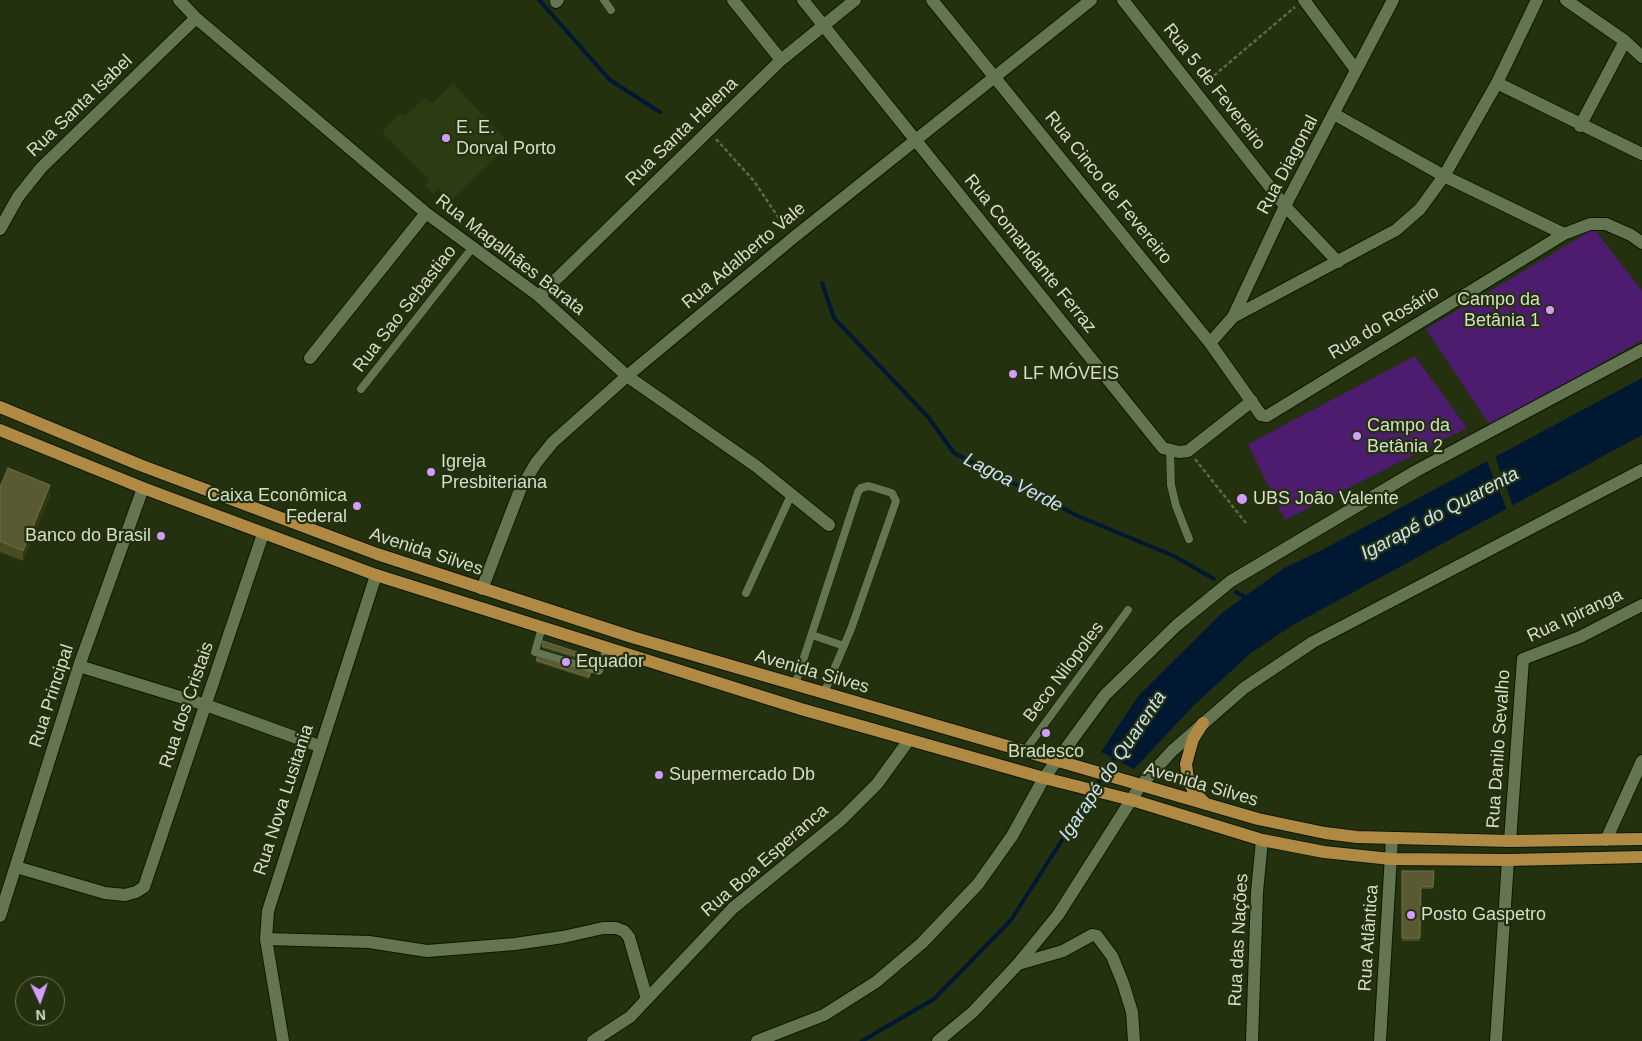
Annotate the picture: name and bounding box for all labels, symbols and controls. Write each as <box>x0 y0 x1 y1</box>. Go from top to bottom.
street label: Rua 5 de Fevereiro <box>1158 20 1270 154</box>
street label: Rua Santa Isabel <box>23 50 137 162</box>
street label: Rua Santa Helena <box>622 73 742 191</box>
street label: Rua Cinco de Fevereiro <box>1040 107 1176 269</box>
street label: Rua Diagonal <box>1253 112 1323 218</box>
place label: E. E. Dorval Porto <box>456 117 556 160</box>
marker: E. E. Dorval Porto <box>440 132 452 144</box>
street label: Rua Comandante Ferraz <box>959 170 1101 338</box>
street label: Rua Magalhães Barata <box>431 190 589 320</box>
street label: Rua Adalberto Vale <box>678 198 810 314</box>
street label: Rua Sao Sebastiao <box>349 241 461 377</box>
street label: Rua do Rosário <box>1325 282 1443 364</box>
place label: Campo da Betânia 1 <box>1457 289 1540 332</box>
marker: Campo da Betânia 1 <box>1544 304 1556 316</box>
place label: LF MÓVEIS <box>1023 363 1119 385</box>
marker: LF MÓVEIS <box>1007 368 1019 380</box>
place label: Campo da Betânia 2 <box>1367 415 1450 458</box>
marker: Campo da Betânia 2 <box>1351 430 1363 442</box>
water label: Lagoa Verde <box>960 448 1066 518</box>
place label: Igreja Presbiteriana <box>441 451 547 494</box>
water label: Igarapé do Quarenta <box>1357 463 1523 565</box>
marker: Igreja Presbiteriana <box>425 466 437 478</box>
place label: Caixa Econômica Federal <box>207 485 347 528</box>
place label: UBS João Valente <box>1253 488 1399 510</box>
marker: UBS João Valente <box>1235 492 1249 506</box>
marker: Caixa Econômica Federal <box>351 500 363 512</box>
street label: Avenida Silves <box>367 524 485 580</box>
place label: Banco do Brasil <box>25 525 151 547</box>
marker: Banco do Brasil <box>155 530 167 542</box>
street label: Rua Ipiranga <box>1524 584 1626 648</box>
street label: Beco Nilopoles <box>1019 618 1109 726</box>
street label: Rua dos Cristais <box>155 639 219 771</box>
street label: Rua Principal <box>25 642 79 750</box>
street label: Avenida Silves <box>752 645 872 699</box>
place label: Equador <box>576 651 644 673</box>
marker: Equador <box>560 656 572 668</box>
street label: Rua Danilo Sevalho <box>1483 669 1515 829</box>
water label: Igarapé do Quarenta <box>1055 687 1171 845</box>
street label: Rua Nova Lusitania <box>249 722 319 878</box>
marker: Bradesco <box>1040 727 1052 739</box>
place label: Bradesco <box>1008 741 1084 763</box>
street label: Avenida Silves <box>1141 758 1261 812</box>
place label: Supermercado Db <box>669 764 815 786</box>
marker: Supermercado Db <box>653 769 665 781</box>
street label: Rua Boa Esperanca <box>697 800 833 922</box>
street label: Rua das Nações <box>1225 873 1253 1007</box>
street label: Rua Atlântica <box>1354 884 1384 992</box>
place label: Posto Gaspetro <box>1421 904 1546 926</box>
marker: Posto Gaspetro <box>1405 909 1417 921</box>
north arrow <box>15 976 65 1026</box>
text: N <box>35 1007 46 1023</box>

